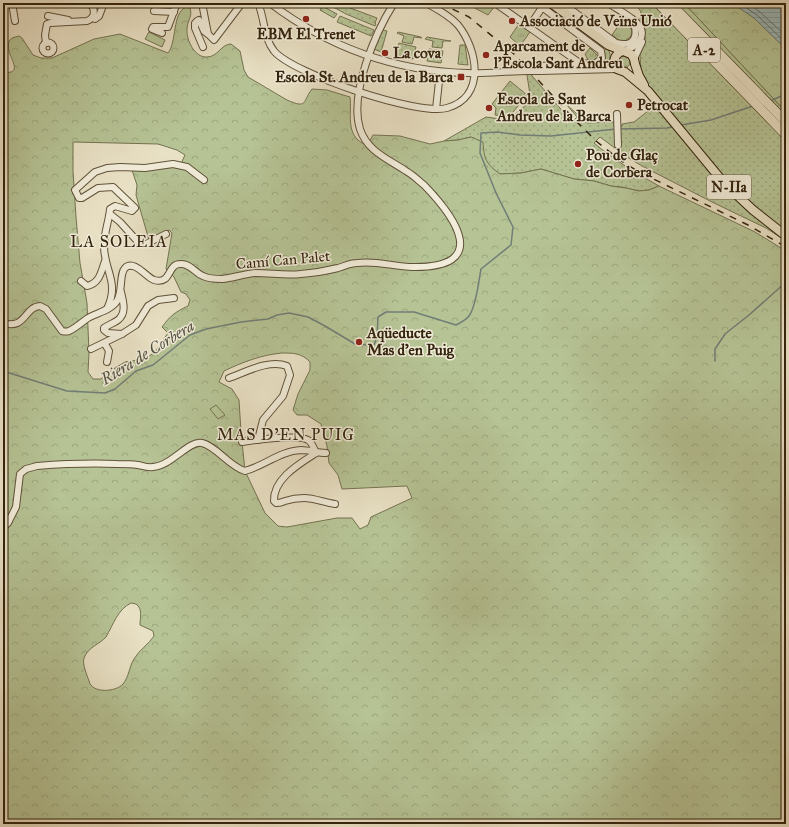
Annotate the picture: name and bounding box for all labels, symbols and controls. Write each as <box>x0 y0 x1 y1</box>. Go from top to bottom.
place label: Associació de Veïns Unió <box>519 12 672 30</box>
marker: EBM El Trenet <box>301 14 311 24</box>
marker: Associació de Veïns Unió <box>507 16 517 26</box>
place label: EBM El Trenet <box>257 25 356 43</box>
place label: Aparcament de l'Escola Sant Andreu <box>493 37 623 72</box>
road number: A-2 <box>688 38 720 62</box>
place label: La cova <box>393 44 442 62</box>
marker: La cova <box>380 48 390 58</box>
marker: Aparcament de l'Escola Sant Andreu <box>481 50 491 60</box>
place label: Escola St. Andreu de la Barca <box>275 68 454 86</box>
marker: Escola St. Andreu de la Barca <box>456 72 466 82</box>
place label: Escola de Sant Andreu de la Barca <box>496 90 612 125</box>
place label: Petrocat <box>637 96 689 114</box>
marker: Petrocat <box>624 100 634 110</box>
marker: Escola de Sant Andreu de la Barca <box>484 103 494 113</box>
place label: Pou de Glaç de Corbera <box>586 146 658 181</box>
marker: Pou de Glaç de Corbera <box>573 159 583 169</box>
road number: N-IIa <box>707 175 751 199</box>
district label: LA SOLEIA <box>70 232 168 251</box>
street label: Camí Can Palet <box>235 247 332 273</box>
water label: Riera de Corbera <box>96 316 198 389</box>
place label: Aqüeducte Mas d'en Puig <box>366 324 455 360</box>
marker: Aqüeducte Mas d'en Puig <box>354 337 364 347</box>
district label: MAS D'EN PUIG <box>217 425 355 444</box>

